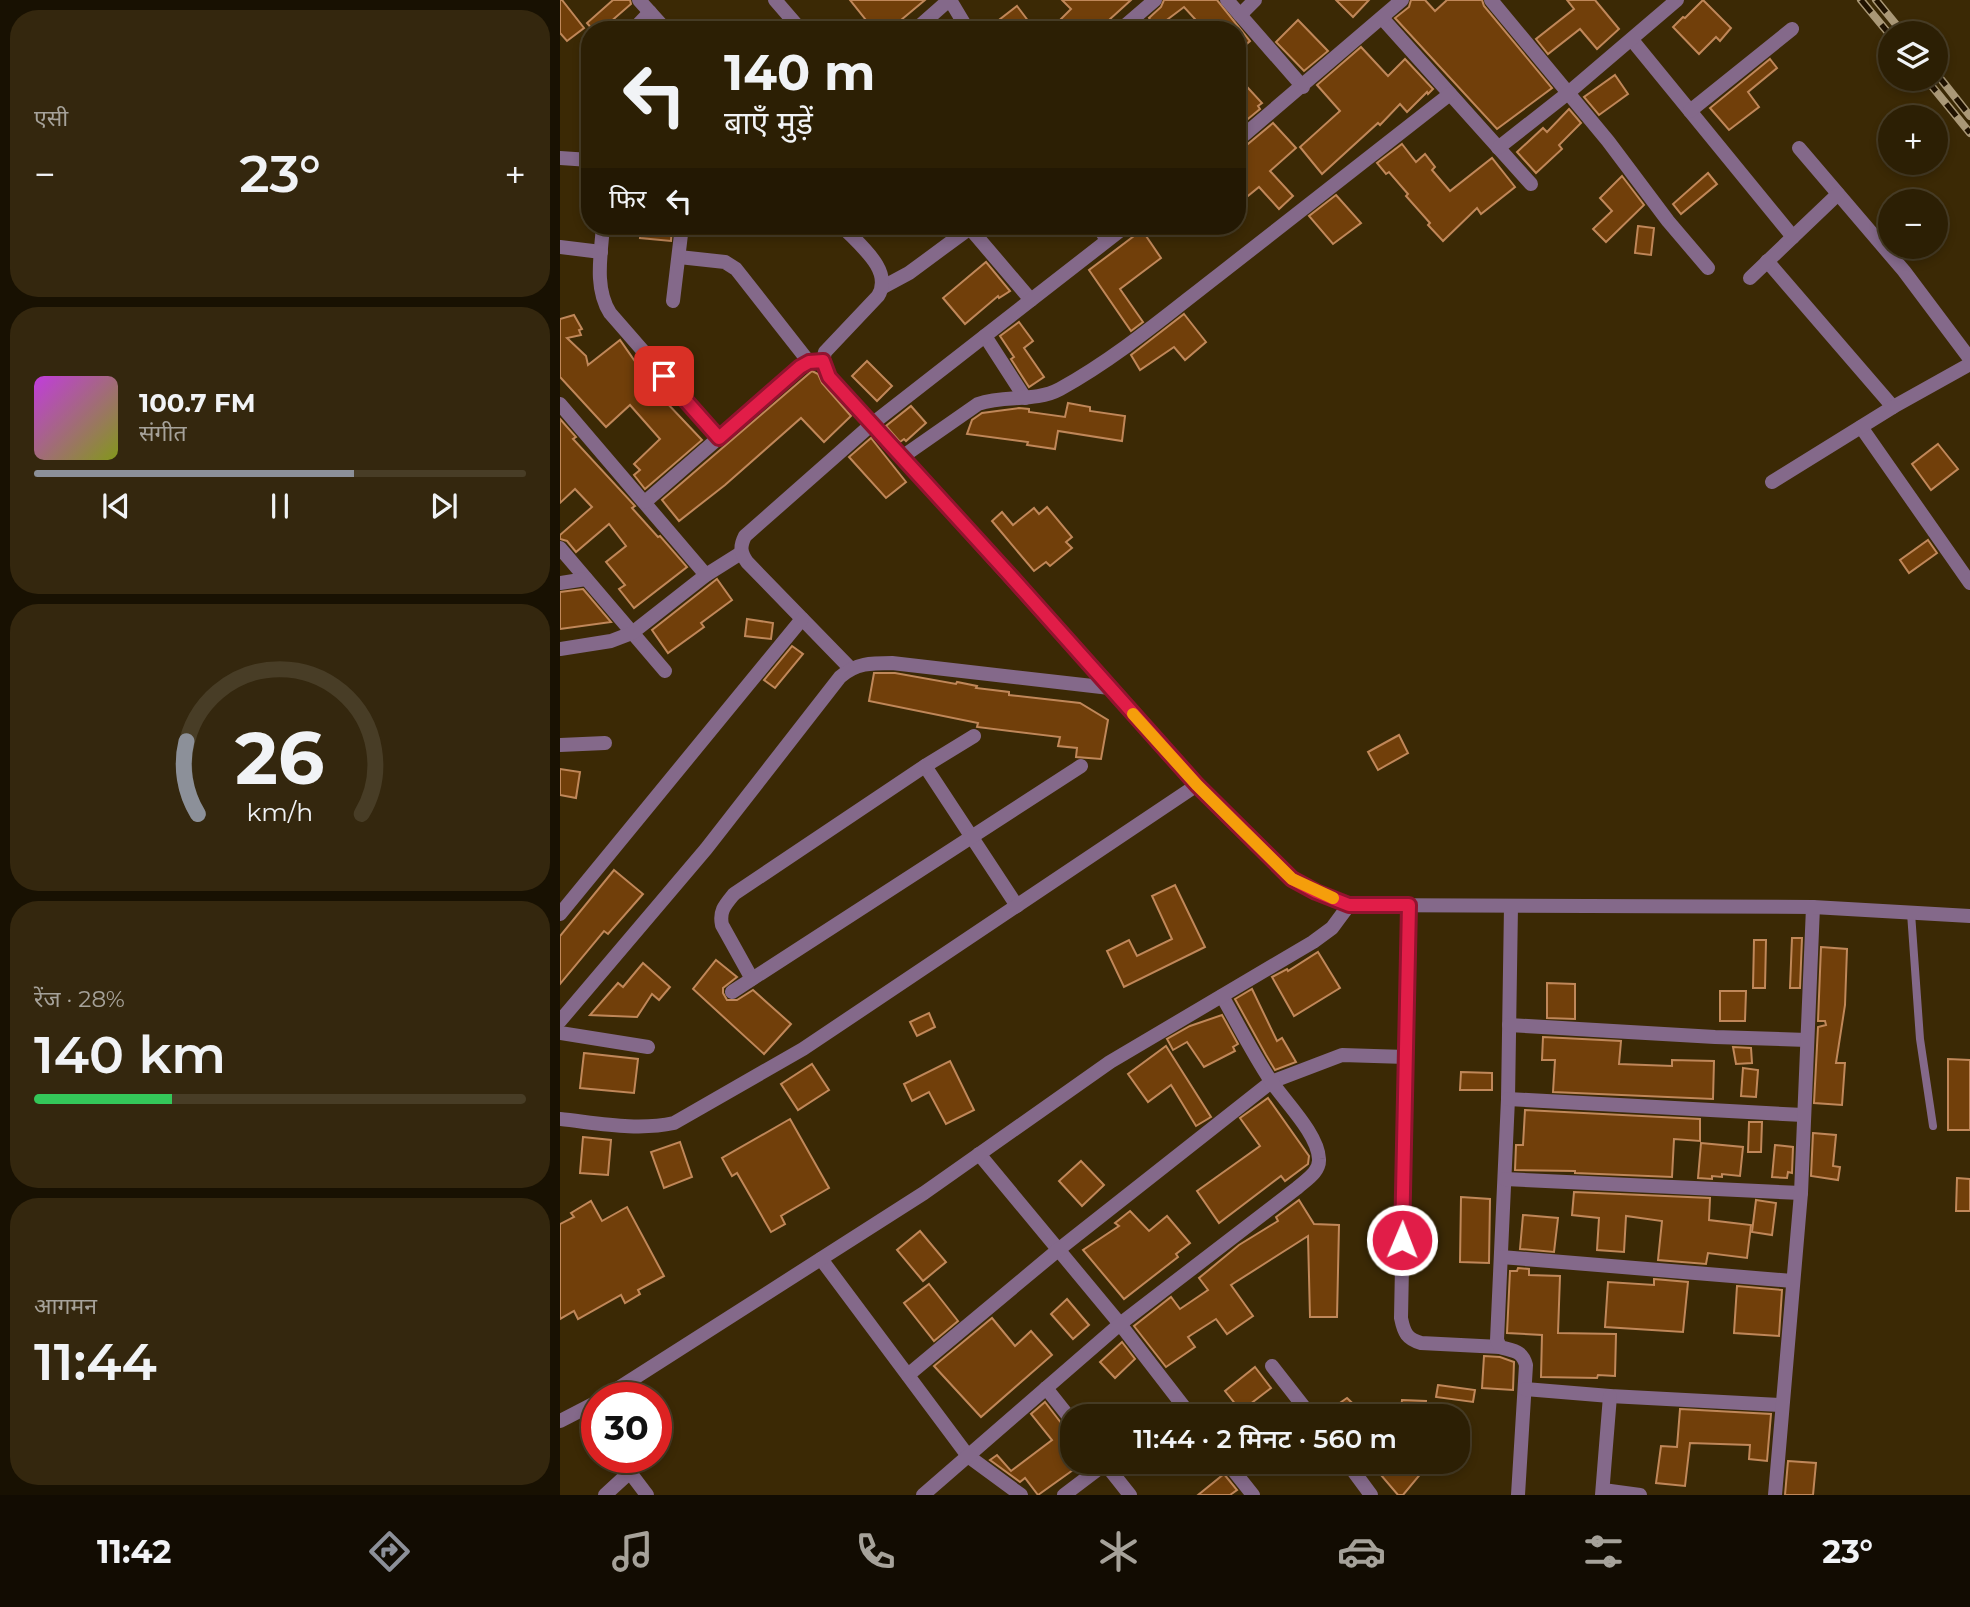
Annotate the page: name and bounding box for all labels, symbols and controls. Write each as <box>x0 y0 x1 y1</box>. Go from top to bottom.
map controls <box>1878 21 1948 259</box>
button: layers <box>1878 21 1948 91</box>
text: 140 m <box>724 43 876 102</box>
icon: left <box>609 49 700 140</box>
text: बाएँ मुड़ें <box>724 103 813 142</box>
text: एसी <box>34 104 68 132</box>
button: + <box>1878 105 1948 175</box>
text: 23° <box>239 142 321 205</box>
text: − <box>34 151 56 198</box>
text: + <box>504 151 526 198</box>
icon: left <box>660 182 698 220</box>
text: फिर <box>609 183 646 215</box>
button: − <box>1878 189 1948 259</box>
pin <box>634 346 694 406</box>
icon: arrive <box>645 357 683 395</box>
text: 100.7 FM <box>139 387 255 419</box>
text: संगीत <box>139 419 187 447</box>
icon: previous <box>97 487 135 525</box>
icon: pause <box>261 487 299 525</box>
icon: next <box>425 487 463 525</box>
text: 26 <box>235 714 325 802</box>
text: km/h <box>247 796 313 826</box>
text: रेंज · 28% <box>34 985 125 1013</box>
text: 140 km <box>34 1023 226 1086</box>
position arrow <box>1365 1203 1439 1277</box>
text: आगमन <box>34 1292 97 1320</box>
text: 11:44 <box>34 1330 157 1393</box>
speed limit sign: 30 <box>581 1382 672 1473</box>
text: 11:44 · 2 मिनट · 560 m <box>1133 1423 1397 1455</box>
icon: directions <box>365 1527 414 1576</box>
icon: music <box>608 1527 657 1576</box>
icon: phone <box>851 1527 900 1576</box>
icon: climate <box>1094 1527 1143 1576</box>
icon: car <box>1337 1527 1386 1576</box>
icon: filters <box>1579 1527 1628 1576</box>
text: 11:42 <box>97 1532 171 1571</box>
text: 23° <box>1822 1532 1873 1571</box>

